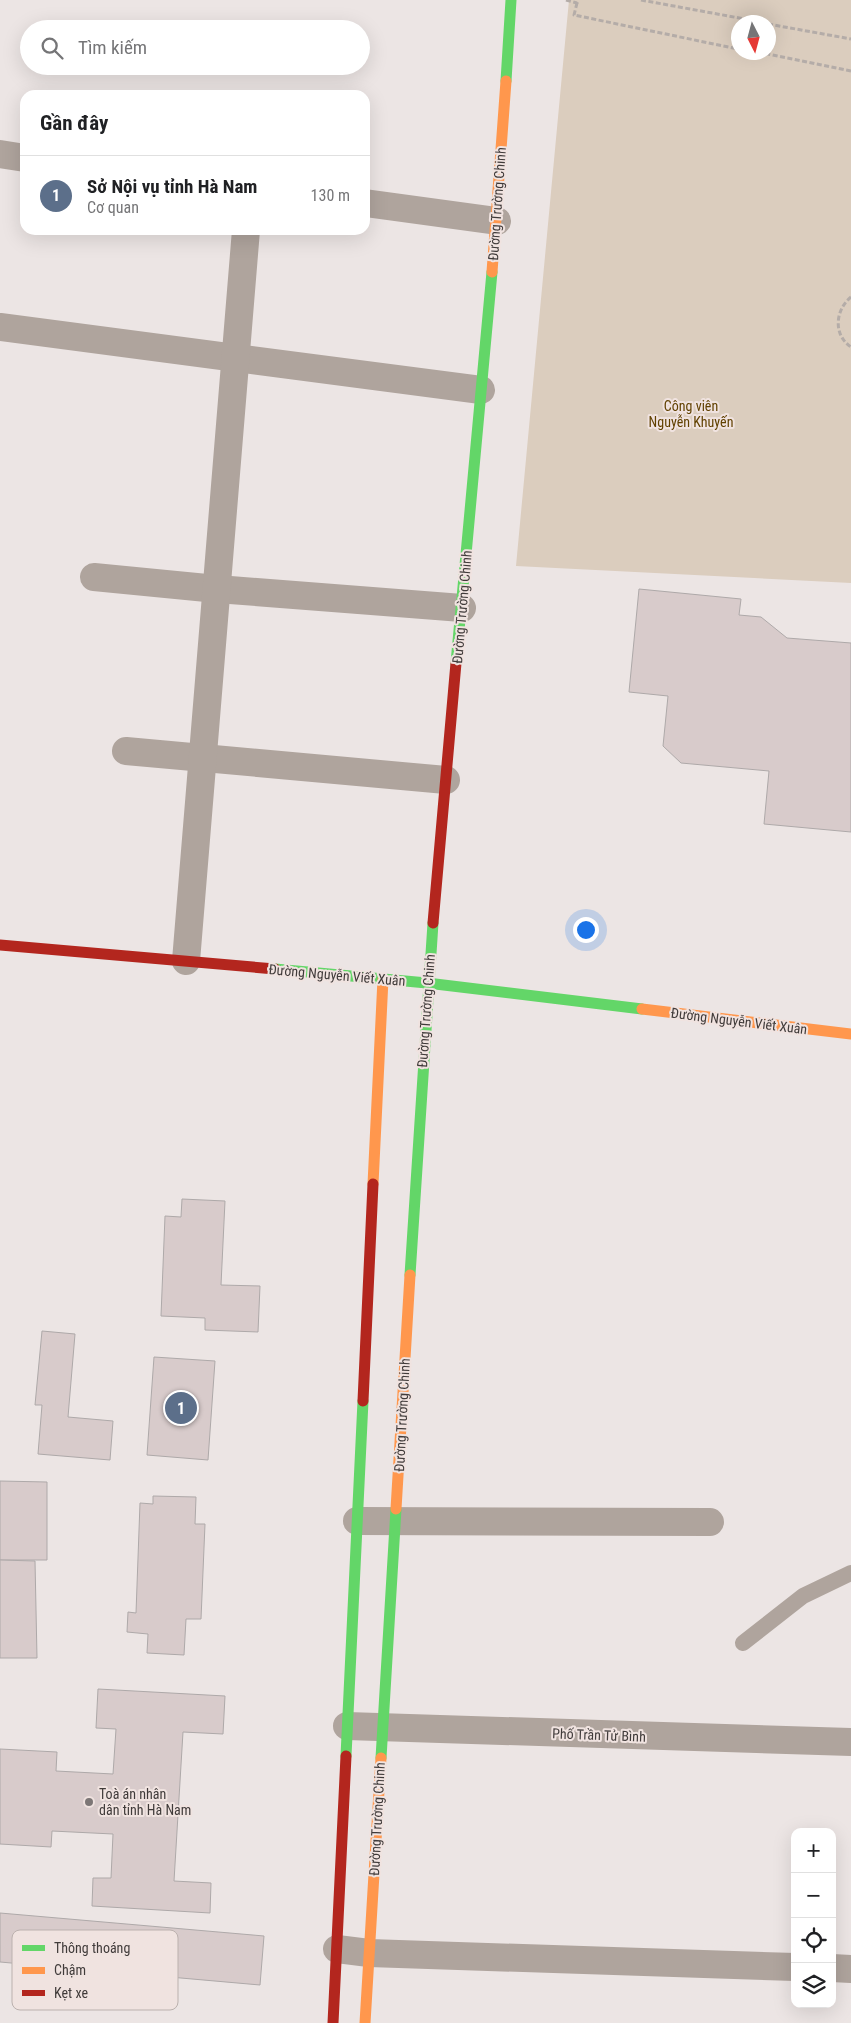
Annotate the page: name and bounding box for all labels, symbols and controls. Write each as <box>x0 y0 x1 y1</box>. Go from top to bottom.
north arrow <box>731 15 776 60</box>
search box <box>20 20 370 75</box>
icon: search <box>38 34 66 62</box>
text: Tìm kiếm <box>78 36 147 59</box>
text: Gần đây <box>40 111 108 135</box>
street label: Đường Trường Chinh <box>485 147 509 261</box>
text: Sở Nội vụ tỉnh Hà Nam <box>87 175 257 198</box>
text: 1 <box>52 186 60 205</box>
text: 130 m <box>311 186 350 205</box>
text: Cơ quan <box>87 198 139 217</box>
park label: Công viên Nguyễn Khuyến <box>649 398 733 430</box>
street label: Đường Trường Chinh <box>449 550 475 664</box>
your location <box>573 917 599 943</box>
street label: Đường Trường Chinh <box>414 954 438 1068</box>
street label: Đường Nguyễn Viết Xuân <box>268 961 406 989</box>
street label: Đường Nguyễn Viết Xuân <box>670 1005 808 1037</box>
street label: Đường Trường Chinh <box>391 1358 413 1472</box>
pin: 1 <box>165 1389 197 1427</box>
street label: Phố Trần Tử Bình <box>552 1725 646 1745</box>
street label: Đường Trường Chinh <box>366 1762 388 1876</box>
place label: Toà án nhân dân tỉnh Hà Nam <box>99 1786 191 1818</box>
marker: Toà án nhân dân tỉnh Hà Nam <box>83 1796 95 1808</box>
map controls <box>791 1828 836 2008</box>
button: + <box>791 1828 836 1873</box>
button: − <box>791 1873 836 1918</box>
button: locate <box>791 1918 836 1963</box>
legend <box>12 1930 178 2010</box>
text: Thông thoáng <box>54 1940 130 1956</box>
text: Chậm <box>54 1962 86 1978</box>
button: layers <box>791 1963 836 2008</box>
text: Kẹt xe <box>54 1985 88 2001</box>

